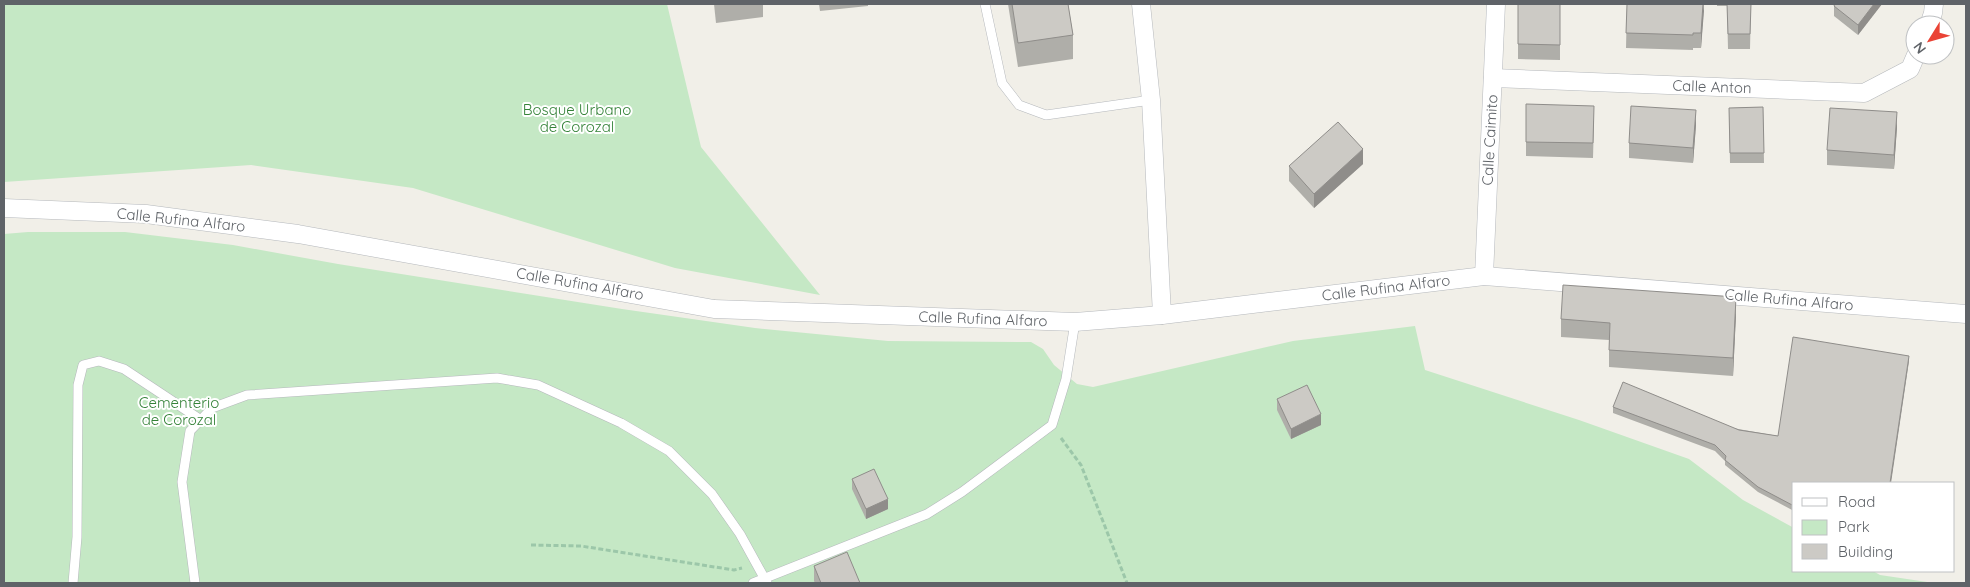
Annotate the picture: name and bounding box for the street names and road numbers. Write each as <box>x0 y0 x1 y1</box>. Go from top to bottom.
street label: Calle Anton <box>1672 76 1752 97</box>
street label: Calle Caimito <box>1478 94 1501 186</box>
street label: Calle Rufina Alfaro <box>116 203 246 236</box>
street label: Calle Rufina Alfaro <box>515 263 645 304</box>
street label: Calle Rufina Alfaro <box>1321 270 1451 305</box>
street label: Calle Rufina Alfaro <box>1724 284 1854 315</box>
street label: Calle Rufina Alfaro <box>918 307 1048 330</box>

